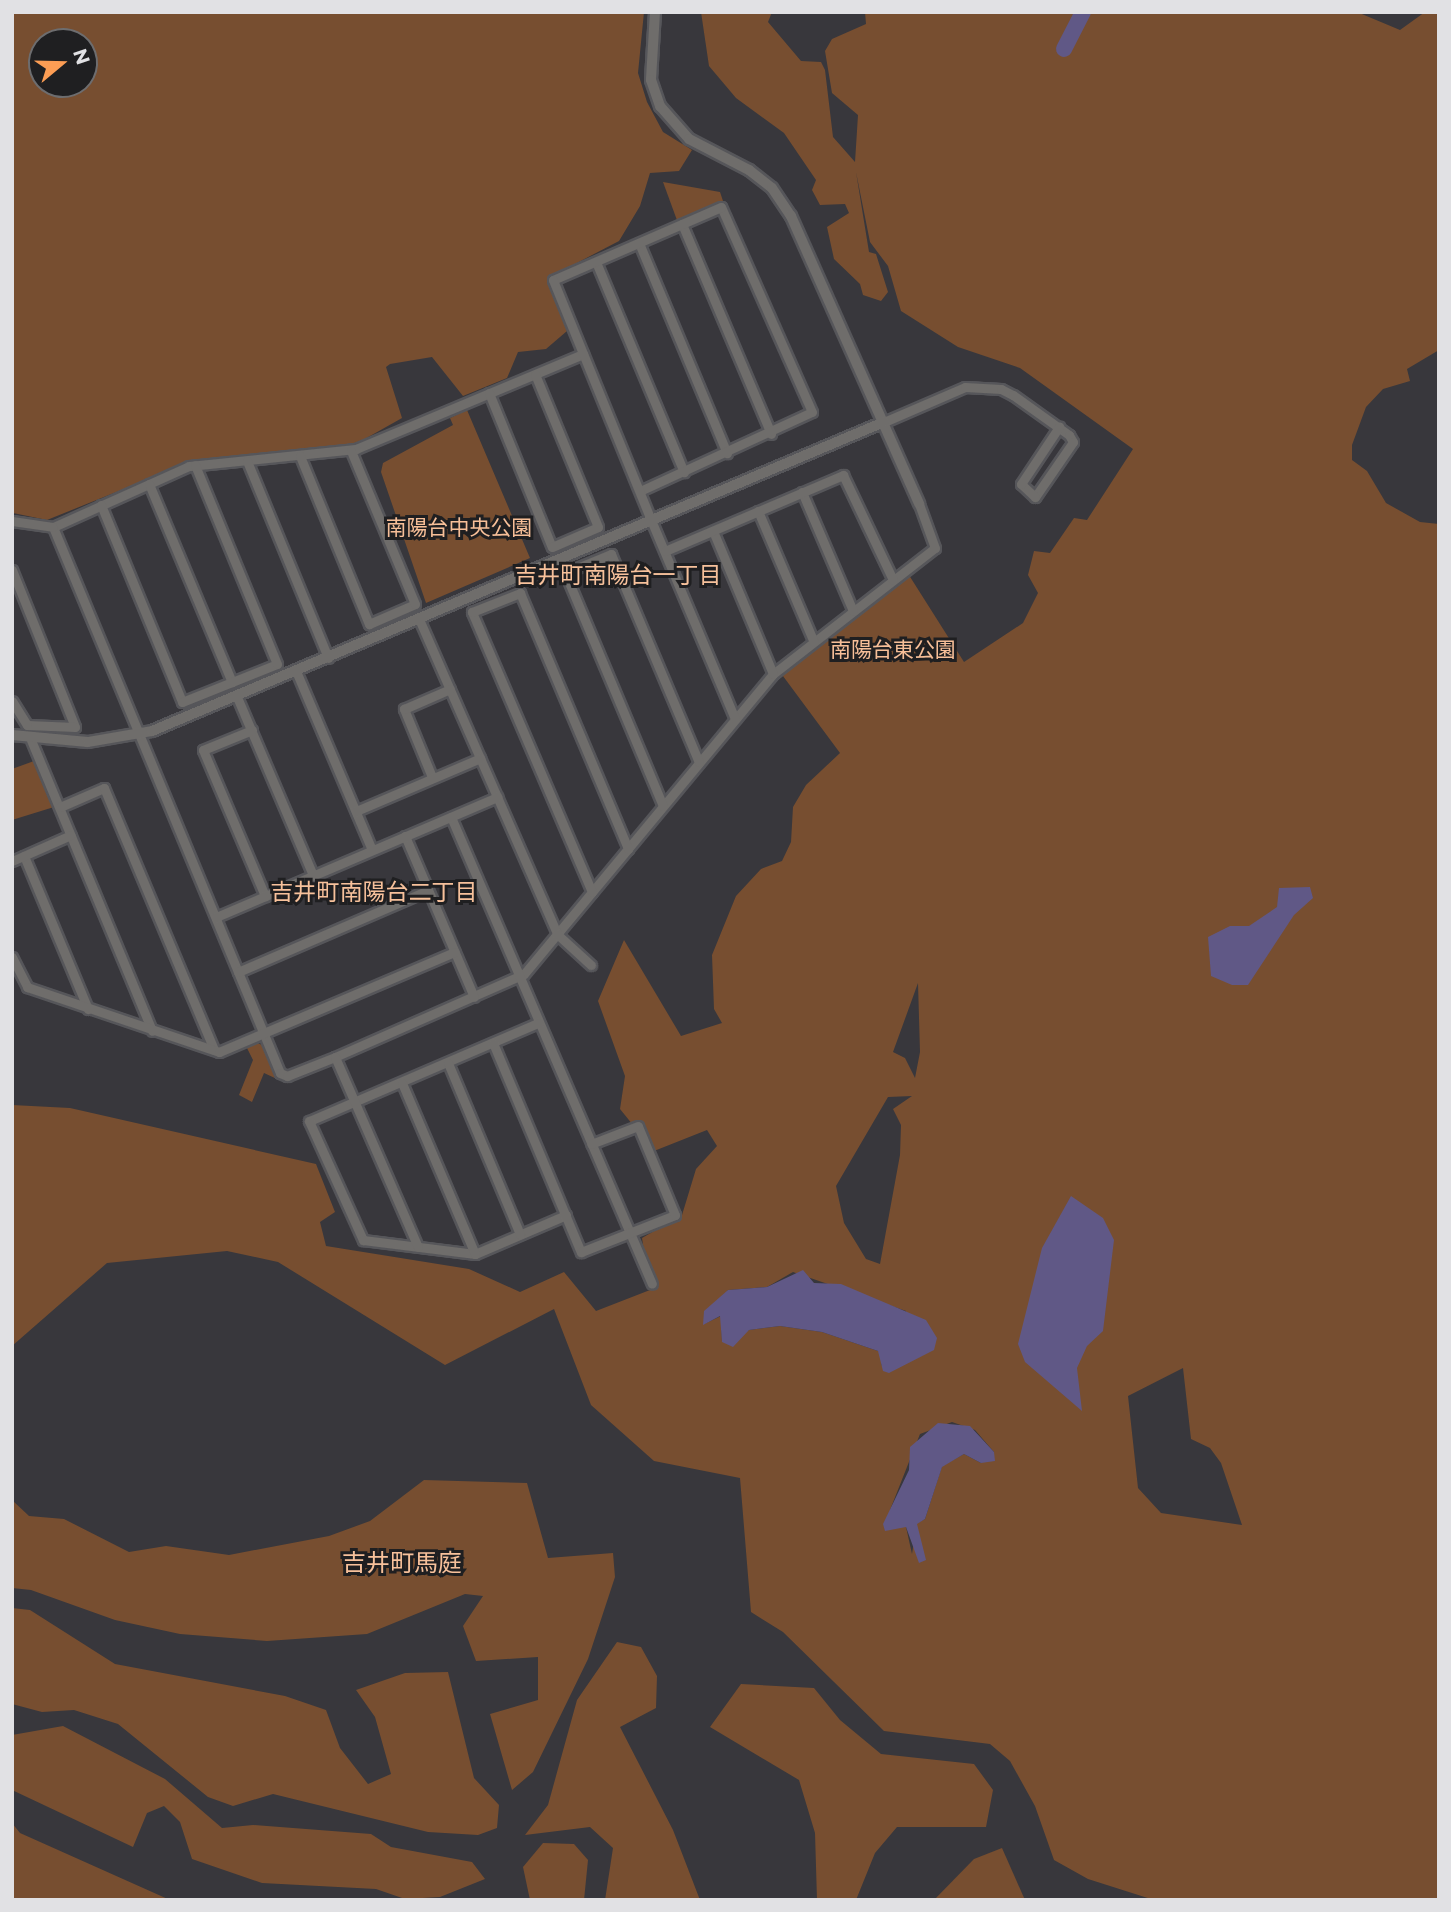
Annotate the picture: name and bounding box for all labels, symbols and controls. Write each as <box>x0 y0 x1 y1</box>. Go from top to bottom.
north arrow <box>28 28 98 98</box>
text: N <box>68 46 95 68</box>
park label: 南陽台中央公園 <box>386 515 532 541</box>
district label: 吉井町南陽台一丁目 <box>515 561 721 589</box>
park label: 南陽台東公園 <box>830 637 956 663</box>
district label: 吉井町南陽台二丁目 <box>271 878 477 906</box>
district label: 吉井町馬庭 <box>342 1549 462 1577</box>

